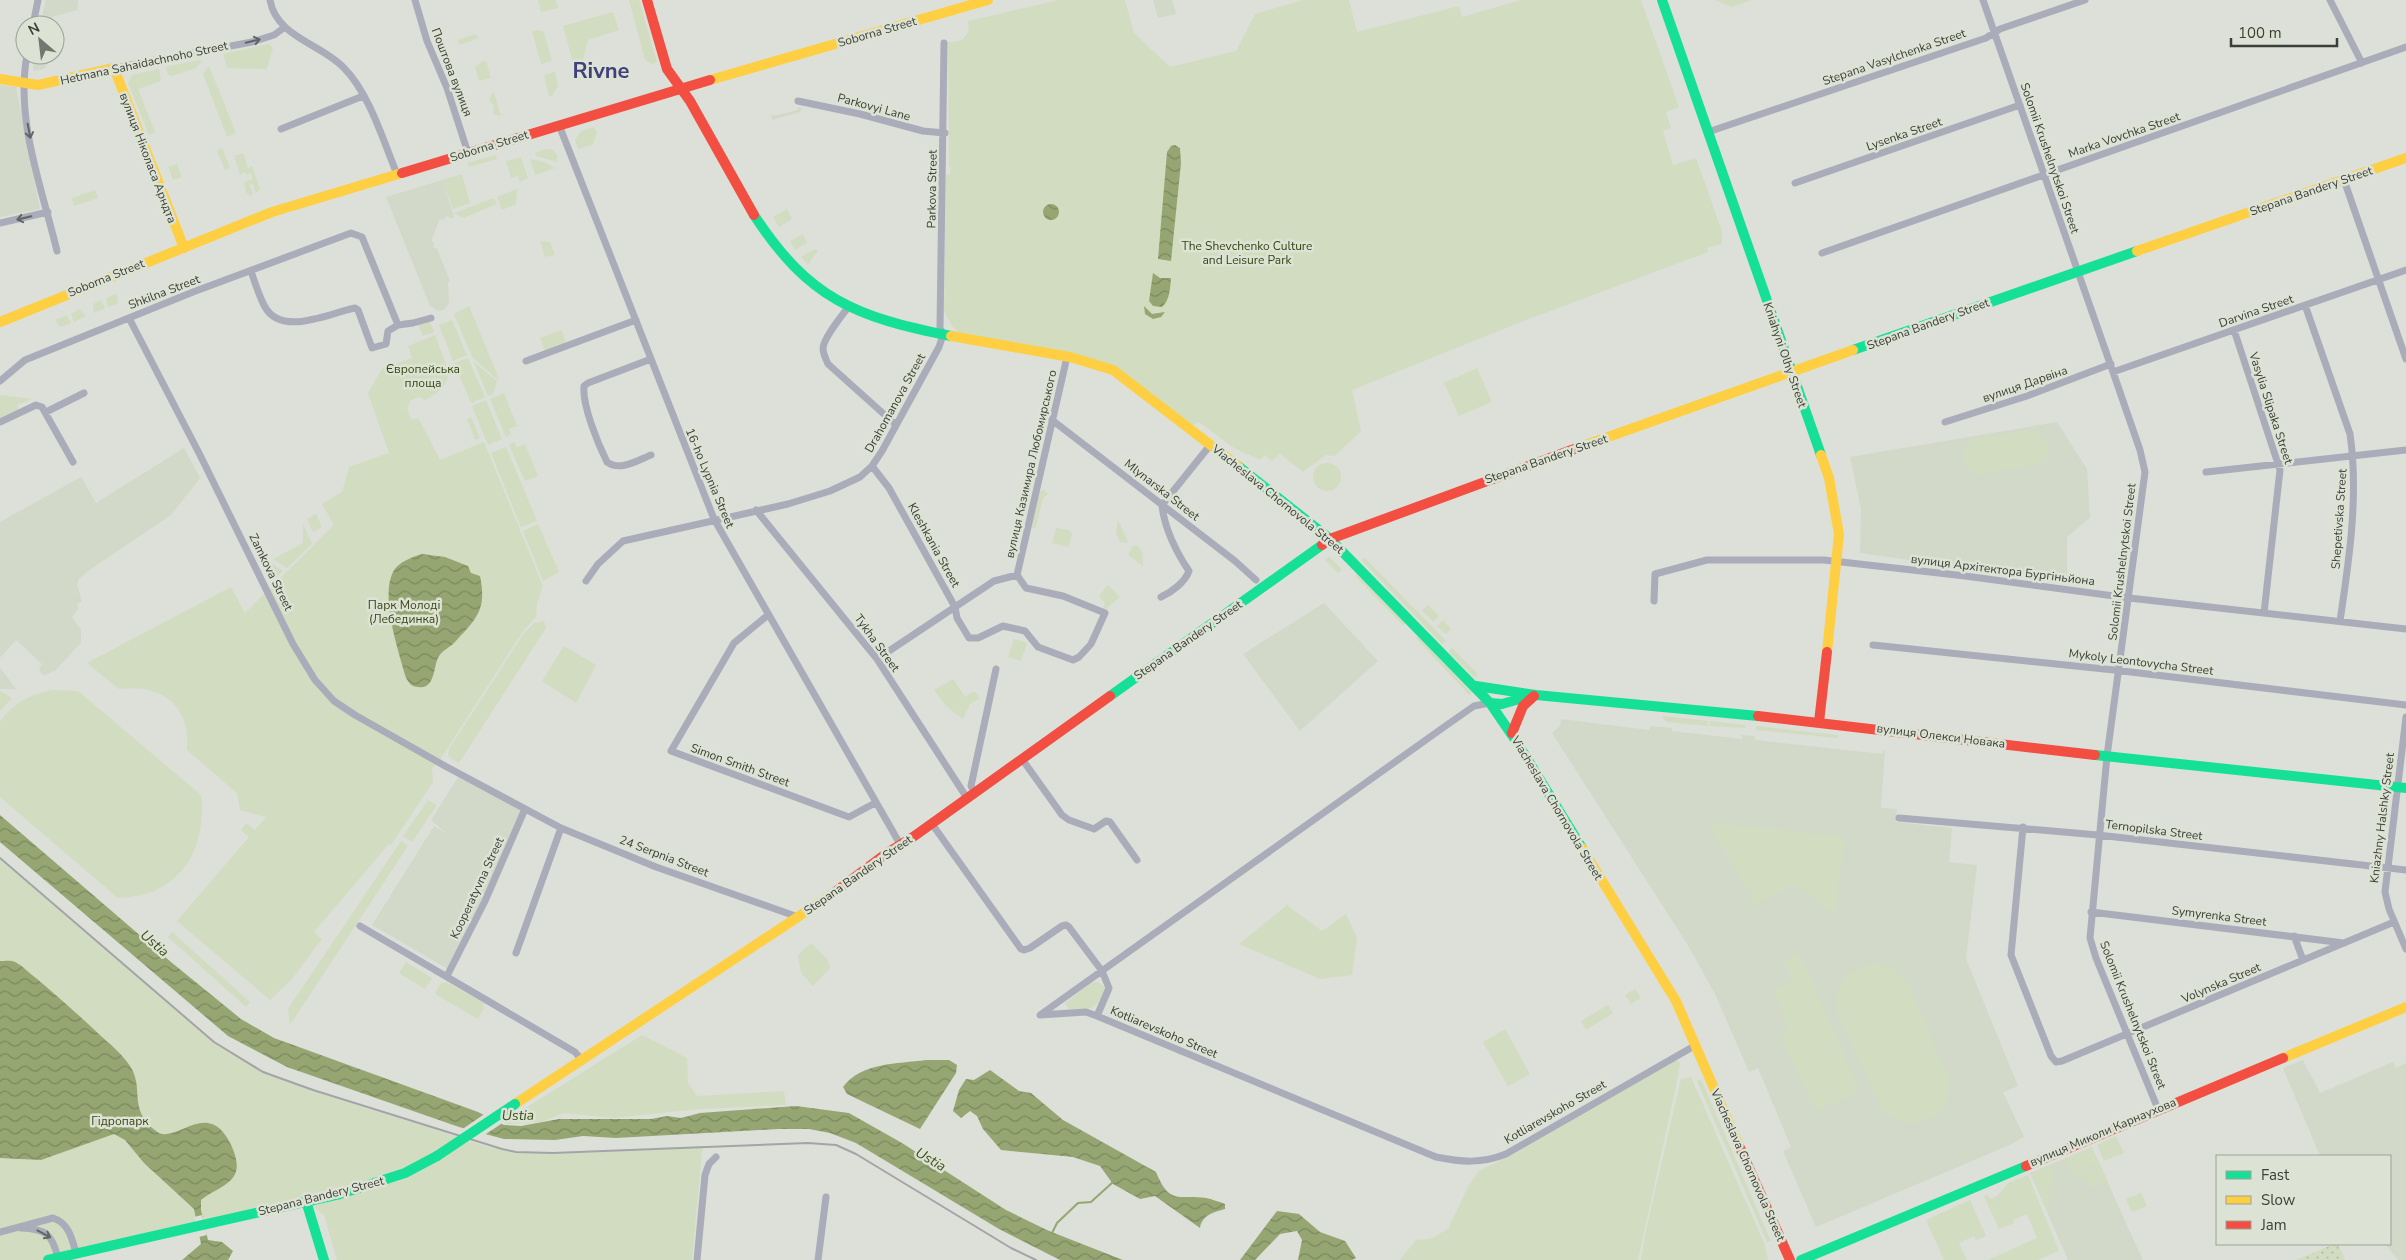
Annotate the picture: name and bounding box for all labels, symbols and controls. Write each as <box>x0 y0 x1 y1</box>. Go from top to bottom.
street label: Soborna Street <box>836 13 919 51</box>
north arrow <box>15 15 65 65</box>
scale bar <box>2231 15 2337 47</box>
text: N <box>25 18 43 40</box>
text: 100 m <box>2238 23 2282 43</box>
street label: Поштова вулиця <box>428 25 476 119</box>
street label: Stepana Vasylchenka Street <box>1820 25 1968 89</box>
one-way arrow <box>244 36 260 45</box>
street label: Hetmana Sahaidachnoho Street <box>59 37 230 89</box>
district label: Rivne <box>572 56 630 86</box>
street label: Solomii Krushelnytskoi Street <box>2017 81 2084 236</box>
street label: вулиця Ніколаса Арндта <box>116 90 180 226</box>
street label: Parkovyi Lane <box>836 90 912 124</box>
street label: Marka Vovchka Street <box>2066 108 2183 162</box>
street label: Lysenka Street <box>1864 113 1945 154</box>
one-way arrow <box>24 122 34 138</box>
street label: Soborna Street <box>448 126 531 165</box>
street label: Parkova Street <box>923 149 941 228</box>
street label: Stepana Bandery Street <box>2247 162 2375 220</box>
one-way arrow <box>16 214 32 223</box>
park label: The Shevchenko Culture and Leisure Park <box>1182 238 1312 268</box>
street label: Soborna Street <box>65 255 147 301</box>
street label: Shkilna Street <box>126 271 203 313</box>
street label: Darvina Street <box>2217 290 2296 331</box>
street label: Stepana Bandery Street <box>1865 294 1992 354</box>
street label: Kniahyni Olhy Street <box>1759 300 1811 411</box>
street label: Vasylia Slipaka Street <box>2245 349 2297 467</box>
street label: Drahomanova Street <box>861 350 929 456</box>
park label: Європейська площа <box>386 361 460 391</box>
street label: вулиця Дарвіна <box>1980 362 2070 406</box>
street label: вулиця Казимира Любомирського <box>1002 368 1061 560</box>
street label: 16-ho Lypnia Street <box>682 426 739 531</box>
street label: Stepana Bandery Street <box>1482 430 1610 488</box>
street label: Viacheslava Chornovola Street <box>1208 440 1348 558</box>
street label: Mlynarska Street <box>1121 456 1203 525</box>
street label: Shepetivska Street <box>2328 467 2351 570</box>
street label: Solomii Krushelnytskoi Street <box>2104 482 2140 642</box>
street label: Kleshkania Street <box>904 500 964 591</box>
street label: Zamkova Street <box>245 531 297 614</box>
street label: вулиця Архітектора Бургіньйона <box>1910 551 2096 589</box>
street label: Stepana Bandery Street <box>1131 596 1246 683</box>
park label: Парк Молоді (Лебединка) <box>368 597 440 627</box>
street label: Tykha Street <box>851 611 904 676</box>
street label: Mykoly Leontovycha Street <box>2068 645 2215 679</box>
street label: вулиця Олекси Новака <box>1876 720 2006 752</box>
street label: Viacheslava Chornovola Street <box>1507 732 1607 884</box>
street label: Simon Smith Street <box>688 740 792 791</box>
street label: Kniazhny Halshky Street <box>2366 751 2398 884</box>
street label: Ternopilska Street <box>2105 816 2204 844</box>
street label: Stepana Bandery Street <box>801 831 916 918</box>
street label: 24 Serpnia Street <box>617 832 712 881</box>
street label: Kooperatyvna Street <box>446 834 508 941</box>
street label: Symyrenka Street <box>2171 902 2268 930</box>
water label: Ustia <box>136 926 173 961</box>
street label: Solomii Krushelnytskoi Street <box>2096 939 2170 1092</box>
street label: Volynska Street <box>2178 959 2264 1007</box>
street label: Kotliarevskoho Street <box>1108 1002 1221 1062</box>
street label: Kotliarevskoho Street <box>1501 1076 1610 1148</box>
street label: Viacheslava Chornovola Street <box>1707 1085 1789 1244</box>
street label: вулиця Миколи Карнаухова <box>2027 1094 2179 1170</box>
water label: Ustia <box>502 1106 534 1125</box>
park label: Гідропарк <box>91 1113 149 1129</box>
water label: Ustia <box>912 1143 950 1176</box>
legend <box>2216 1155 2391 1245</box>
text: Fast <box>2261 1165 2290 1185</box>
street label: Stepana Bandery Street <box>257 1172 386 1219</box>
text: Slow <box>2261 1190 2296 1210</box>
text: Jam <box>2260 1215 2287 1235</box>
one-way arrow <box>36 1229 51 1239</box>

